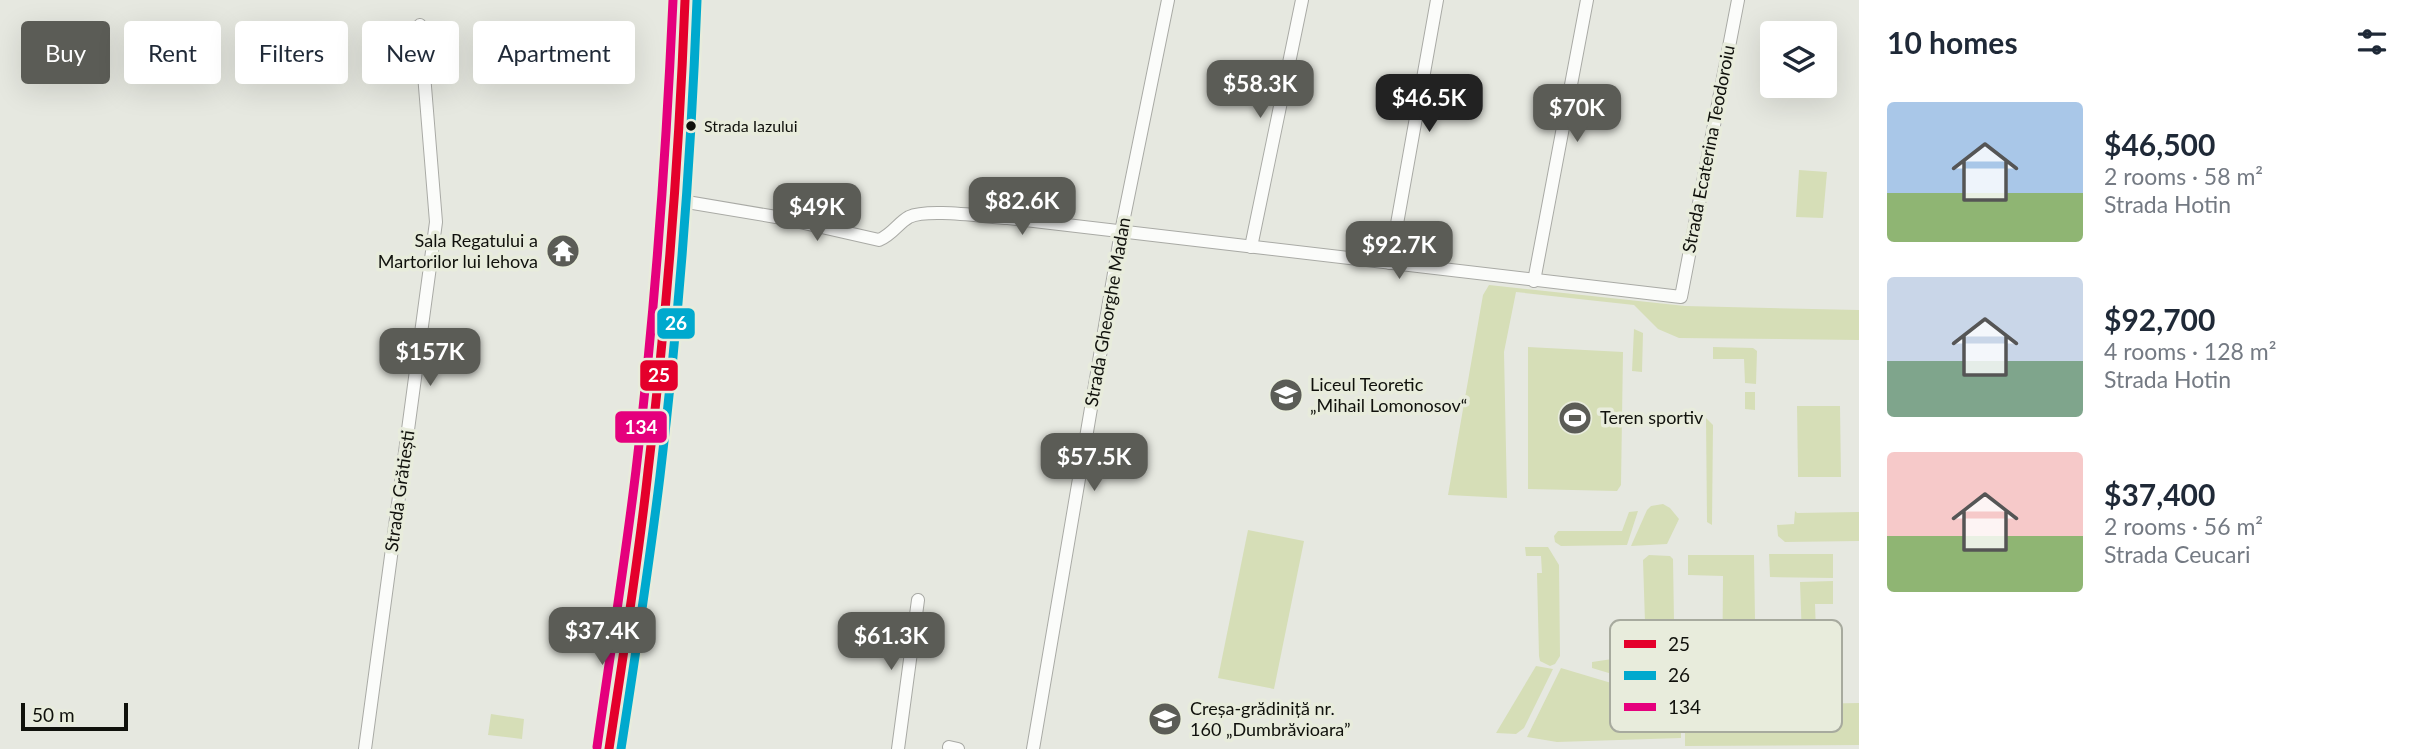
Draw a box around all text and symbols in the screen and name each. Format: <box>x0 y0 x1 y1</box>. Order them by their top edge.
chip: Buy <box>21 21 110 84</box>
chip: Rent <box>124 21 221 84</box>
chip: Filters <box>235 21 348 84</box>
chip: New <box>362 21 459 84</box>
chip: Apartment <box>473 21 635 84</box>
map controls <box>1760 21 1837 98</box>
button: layers <box>1760 21 1837 98</box>
icon: filters <box>2353 23 2391 61</box>
text: 10 homes <box>1887 24 2018 60</box>
street label: Strada Ecaterina Teodoroiu <box>1677 43 1739 255</box>
pin: $58.3K <box>1203 60 1317 120</box>
text: $58.3K <box>1223 69 1297 97</box>
pin: $46.5K <box>1372 74 1486 134</box>
text: $46.5K <box>1392 83 1466 111</box>
pin: $70K <box>1536 85 1618 144</box>
text: $70K <box>1549 93 1605 121</box>
place label: Strada Iazului <box>704 116 798 135</box>
marker: Strada Iazului <box>684 119 698 133</box>
text: $46,500 <box>2104 126 2215 162</box>
icon: home <box>1943 130 2027 214</box>
text: 2 rooms · 58 m² <box>2104 162 2263 190</box>
pin: $82.6K <box>965 177 1079 237</box>
pin: $49K <box>776 184 858 243</box>
text: $82.6K <box>985 186 1059 214</box>
text: Strada Hotin <box>2104 190 2231 218</box>
text: $49K <box>789 192 845 220</box>
street label: Strada Gheorghe Madan <box>1080 215 1135 408</box>
pin: $92.7K <box>1342 222 1456 281</box>
place label: Sala Regatului a Martorilor lui Iehova <box>378 229 538 272</box>
text: $92.7K <box>1362 230 1436 258</box>
temple icon: Sala Regatului a Martorilor lui Iehova <box>544 232 582 270</box>
text: $92,700 <box>2104 301 2215 337</box>
icon: home <box>1943 305 2027 389</box>
line badge: 26 <box>656 307 696 340</box>
text: 26 <box>665 311 687 334</box>
pin: $157K <box>381 328 479 388</box>
text: $157K <box>395 337 465 365</box>
text: 4 rooms · 128 m² <box>2104 337 2276 365</box>
line badge: 25 <box>639 359 679 392</box>
text: 25 <box>648 363 670 386</box>
text: Strada Hotin <box>2104 365 2231 393</box>
place label: Liceul Teoretic „Mihail Lomonosov“ <box>1310 373 1467 416</box>
school or university icon: Liceul Teoretic „Mihail Lomonosov“ <box>1267 376 1305 414</box>
sports icon: Teren sportiv <box>1556 399 1594 437</box>
place label: Teren sportiv <box>1600 406 1704 428</box>
line badge: 134 <box>614 410 668 444</box>
text: 134 <box>624 415 658 438</box>
street label: Strada Grătiești <box>380 429 418 553</box>
pin: $57.5K <box>1037 434 1151 493</box>
text: $57.5K <box>1057 442 1131 470</box>
text: $37,400 <box>2104 476 2215 512</box>
icon: home <box>1943 480 2027 564</box>
text: 2 rooms · 56 m² <box>2104 512 2263 540</box>
text: Strada Ceucari <box>2104 540 2250 568</box>
pin: $37.4K <box>545 608 659 667</box>
pin: $61.3K <box>834 612 948 672</box>
text: $37.4K <box>565 616 639 644</box>
legend <box>1610 620 1842 732</box>
text: $61.3K <box>854 621 928 649</box>
text: 25 <box>1668 632 1690 655</box>
text: 26 <box>1668 663 1690 686</box>
text: 134 <box>1668 695 1701 718</box>
place label: Creșa-grădiniță nr. 160 „Dumbrăvioara” <box>1190 697 1351 740</box>
scale bar <box>21 700 128 732</box>
school or university icon: Creșa-grădiniță nr. 160 „Dumbrăvioara” <box>1146 700 1184 738</box>
text: 50 m <box>32 703 75 726</box>

